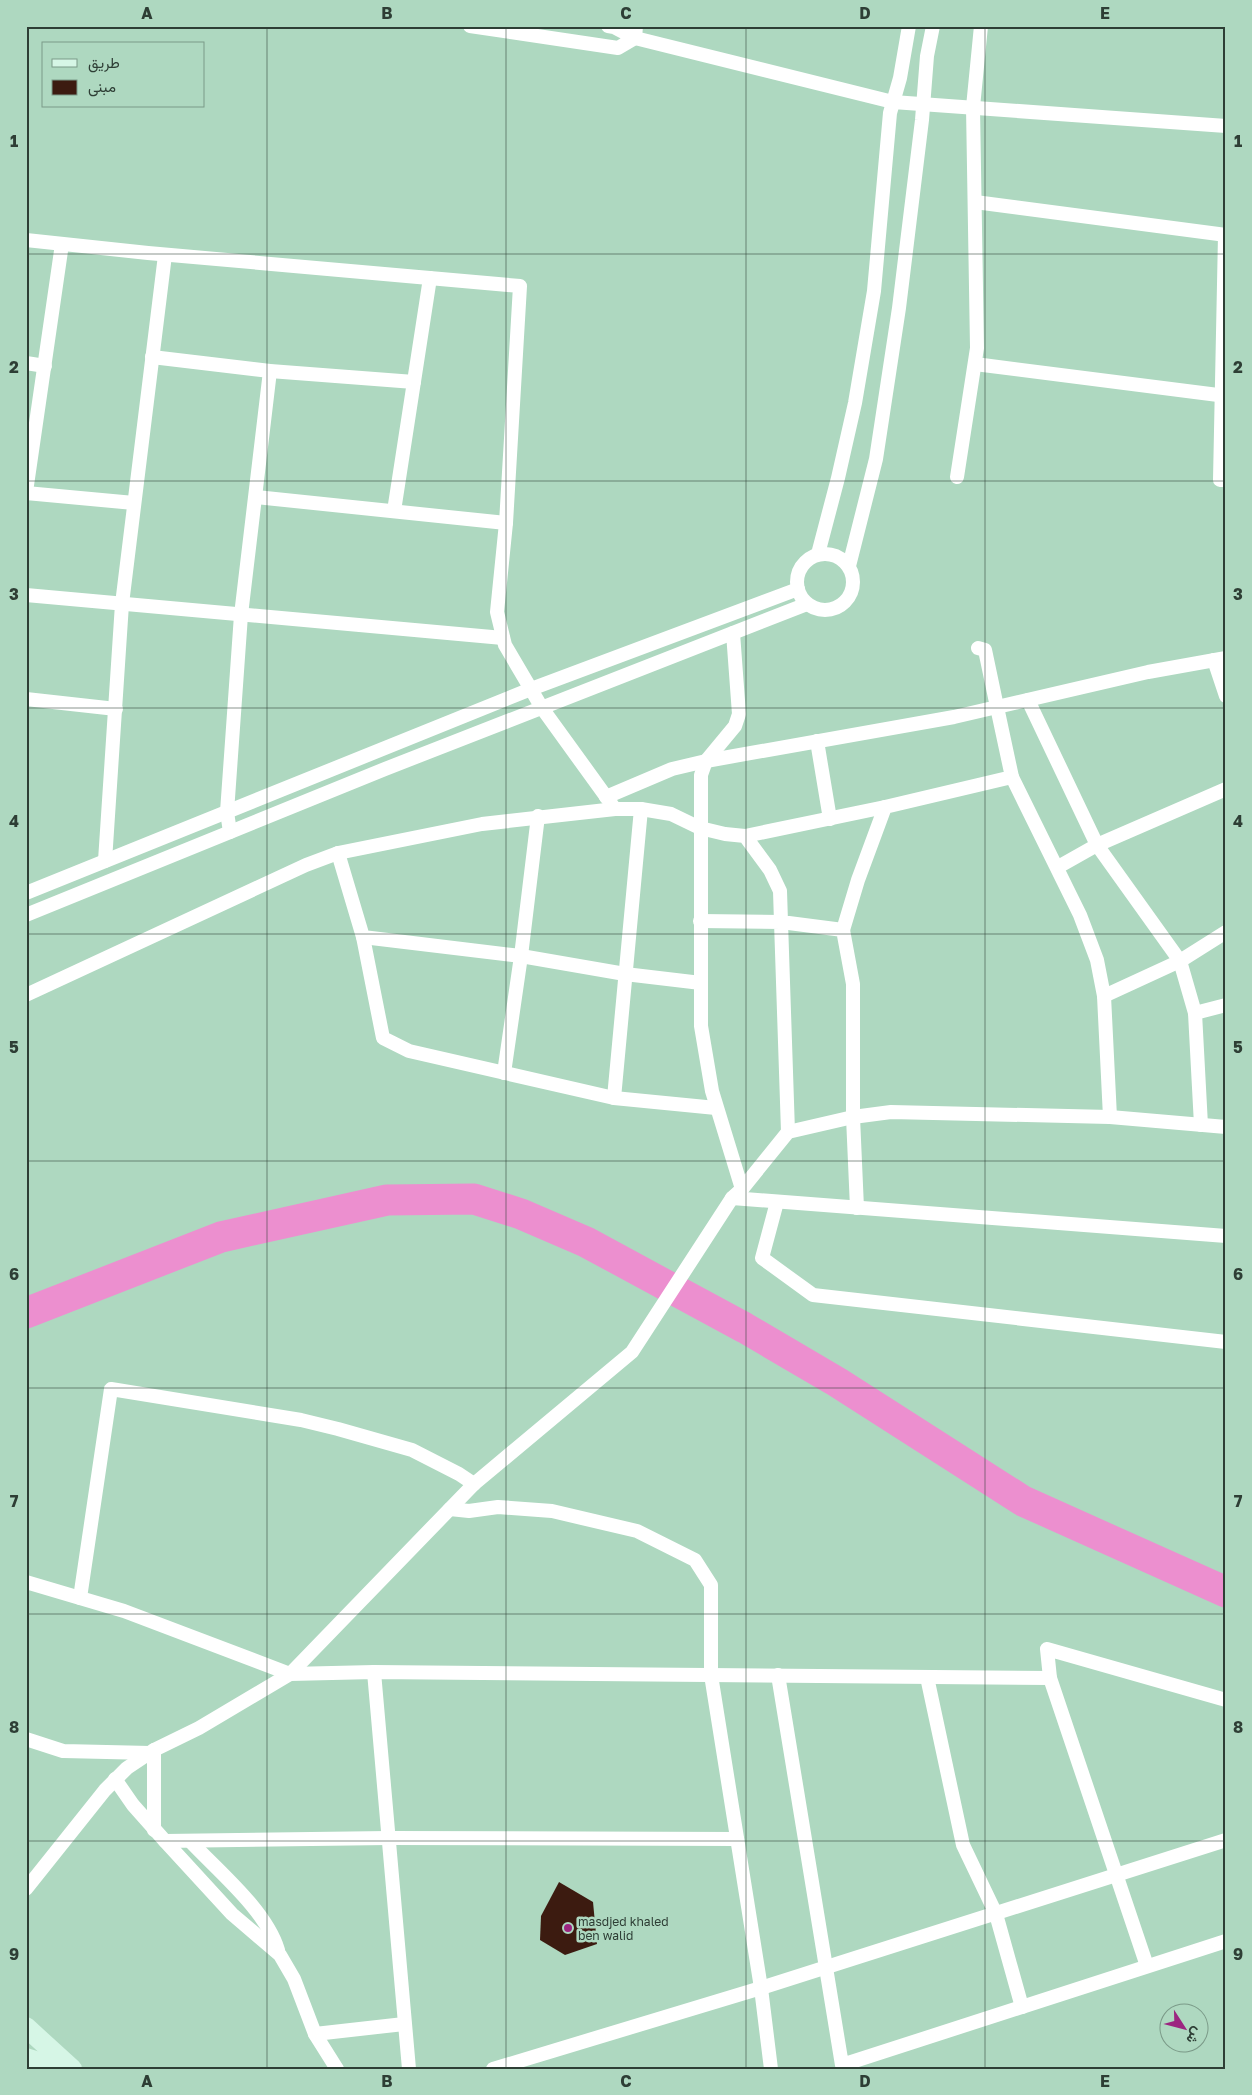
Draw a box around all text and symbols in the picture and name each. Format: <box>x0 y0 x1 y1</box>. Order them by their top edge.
text: A <box>141 3 153 23</box>
text: B <box>381 3 393 23</box>
text: C <box>620 3 632 23</box>
text: D <box>859 3 871 23</box>
text: E <box>1100 3 1110 23</box>
legend <box>42 42 205 108</box>
text: طريق <box>88 53 120 73</box>
text: مبنى <box>88 77 116 97</box>
text: 1 <box>10 131 18 151</box>
text: 1 <box>1234 131 1242 151</box>
text: 2 <box>9 357 19 377</box>
text: 2 <box>1233 357 1243 377</box>
text: 3 <box>9 584 19 604</box>
text: 3 <box>1233 584 1243 604</box>
text: 4 <box>9 811 19 831</box>
text: 4 <box>1233 811 1243 831</box>
text: 5 <box>9 1037 19 1057</box>
text: 5 <box>1233 1037 1243 1057</box>
text: 6 <box>9 1264 19 1284</box>
text: 6 <box>1233 1264 1243 1284</box>
text: 7 <box>10 1491 19 1511</box>
text: 7 <box>1234 1491 1243 1511</box>
text: 8 <box>9 1717 19 1737</box>
text: 8 <box>1233 1717 1243 1737</box>
place label: masdjed khaled ben walid <box>578 1914 669 1943</box>
marker: masdjed khaled ben walid <box>562 1922 574 1934</box>
text: 9 <box>9 1944 19 1964</box>
text: 9 <box>1233 1944 1243 1964</box>
north arrow <box>1160 2002 1210 2052</box>
text: ش <box>1182 2024 1207 2048</box>
text: A <box>141 2071 153 2091</box>
text: B <box>381 2071 393 2091</box>
text: C <box>620 2071 632 2091</box>
text: D <box>859 2071 871 2091</box>
text: E <box>1100 2071 1110 2091</box>

